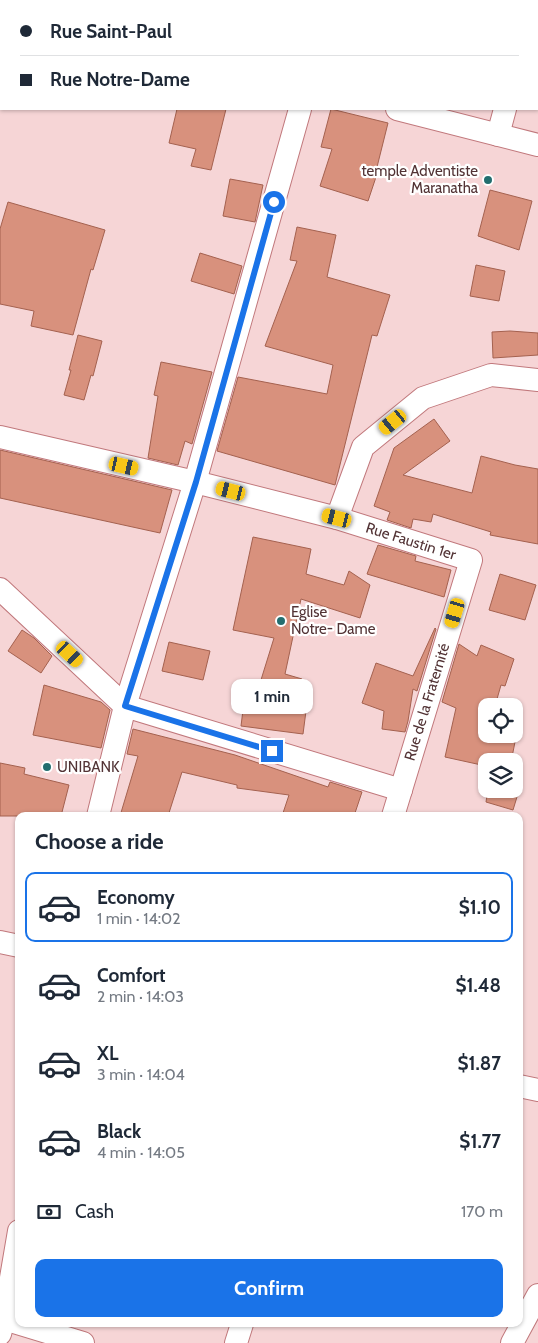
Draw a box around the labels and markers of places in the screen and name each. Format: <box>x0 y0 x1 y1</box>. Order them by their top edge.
place label: temple Adventiste Maranatha <box>362 162 479 197</box>
marker: temple Adventiste Maranatha <box>482 174 494 186</box>
place label: Eglise Notre- Dame <box>291 603 376 638</box>
marker: Eglise Notre- Dame <box>275 615 287 627</box>
place label: UNIBANK <box>57 758 120 776</box>
marker: UNIBANK <box>41 761 53 773</box>

